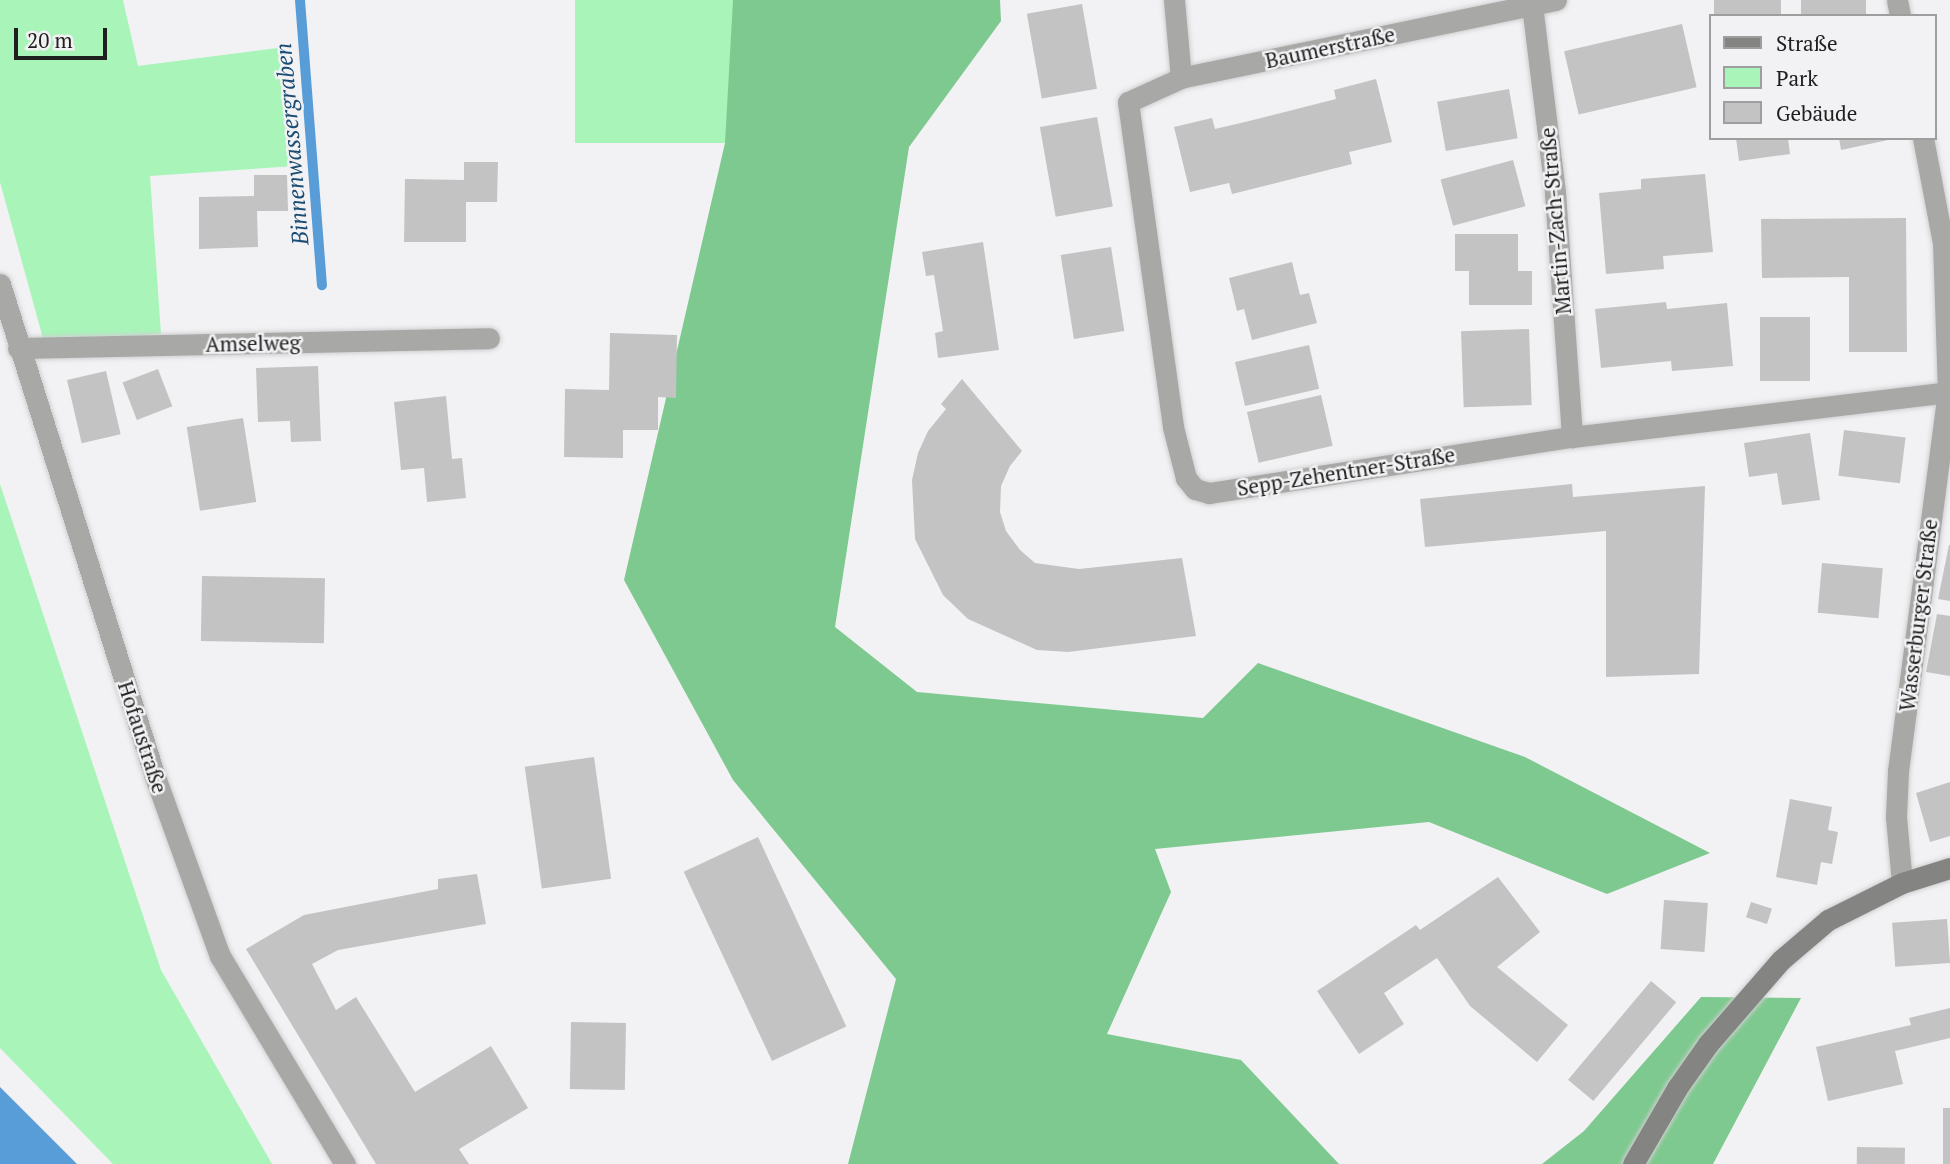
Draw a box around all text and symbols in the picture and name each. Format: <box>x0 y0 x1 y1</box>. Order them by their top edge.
scale bar <box>18 14 110 58</box>
legend <box>1708 14 1936 140</box>
street label: Baumerstraße <box>1263 21 1397 73</box>
text: 20 m <box>27 26 73 54</box>
text: Straße <box>1776 29 1838 57</box>
water label: Binnenwassergraben <box>269 42 315 246</box>
text: Park <box>1776 64 1818 92</box>
text: Gebäude <box>1776 99 1857 127</box>
street label: Martin-Zach-Straße <box>1534 126 1576 316</box>
street label: Amselweg <box>205 330 301 356</box>
street label: Sepp-Zehentner-Straße <box>1235 441 1457 501</box>
street label: Wasserburger Straße <box>1894 517 1942 713</box>
street label: Hofaustraße <box>113 678 173 796</box>

